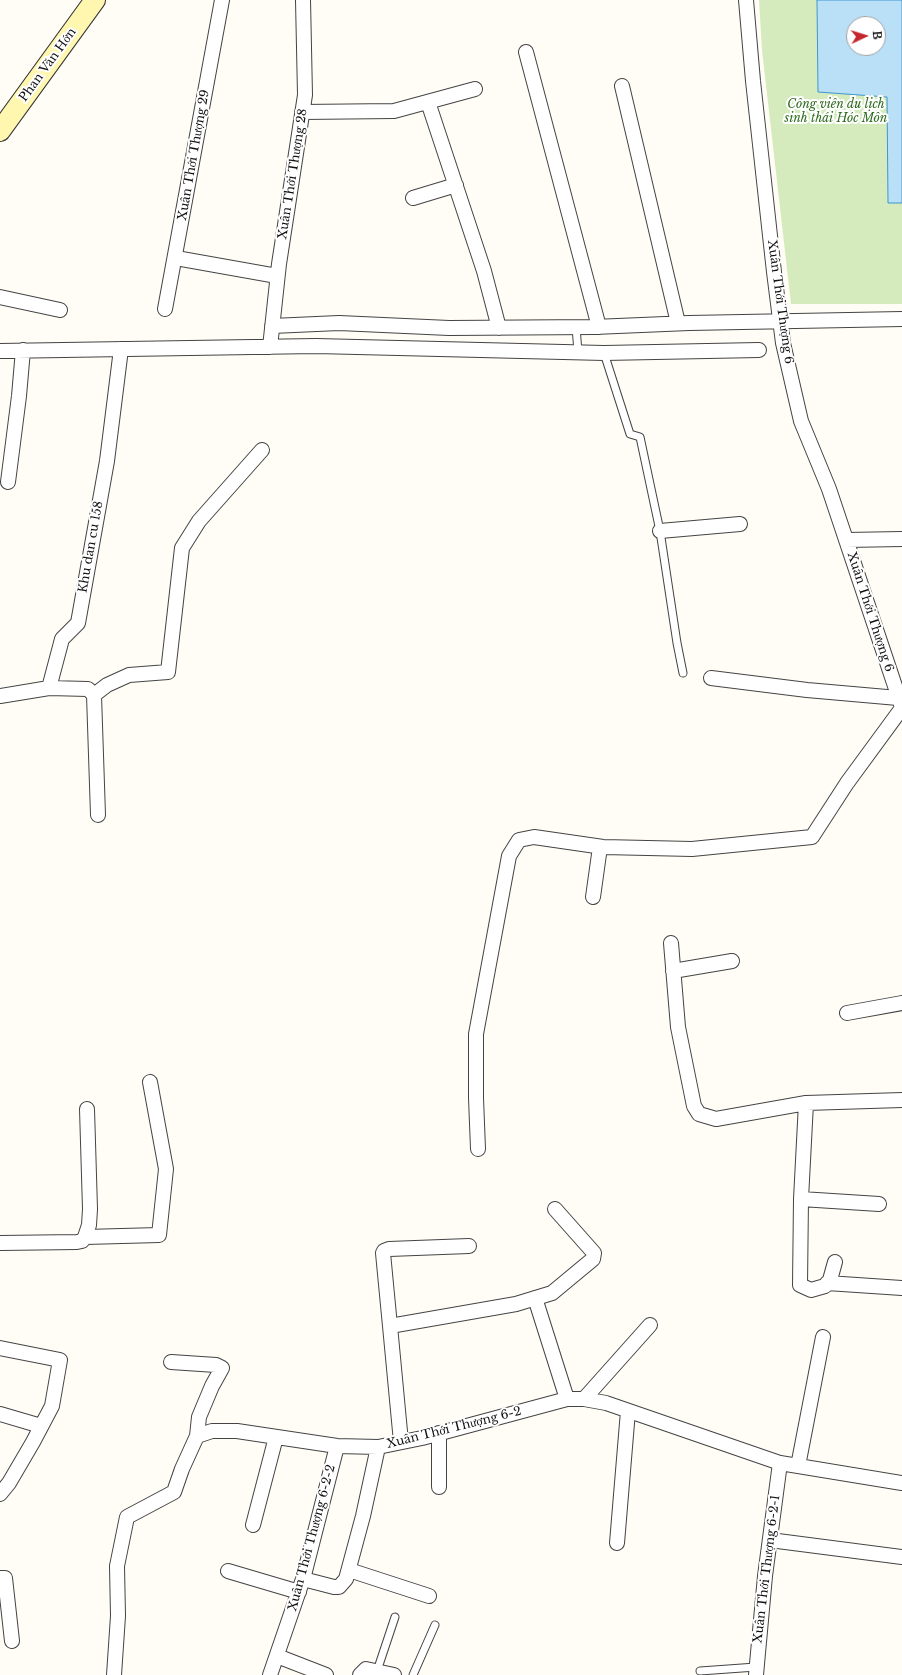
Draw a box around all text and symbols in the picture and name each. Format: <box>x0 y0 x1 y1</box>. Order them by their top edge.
north arrow <box>846 16 886 56</box>
street label: Phan Văn Hớn <box>17 25 79 105</box>
text: B <box>870 30 884 40</box>
street label: Xuân Thới Thượng 29 <box>175 88 213 222</box>
park label: Công viên du lịch sinh thái Hóc Môn <box>785 98 887 126</box>
street label: Xuân Thới Thượng 28 <box>276 108 310 240</box>
street label: Xuân Thới Thượng 6 <box>764 239 796 365</box>
street label: Khu dan cu 158 <box>76 500 106 594</box>
street label: Xuân Thới Thượng 6 <box>844 550 896 674</box>
street label: Xuân Thới Thượng 6-2 <box>385 1404 523 1452</box>
street label: Xuân Thới Thượng 6-2-2 <box>285 1463 339 1613</box>
street label: Xuân Thới Thượng 6-2-1 <box>751 1494 783 1644</box>

